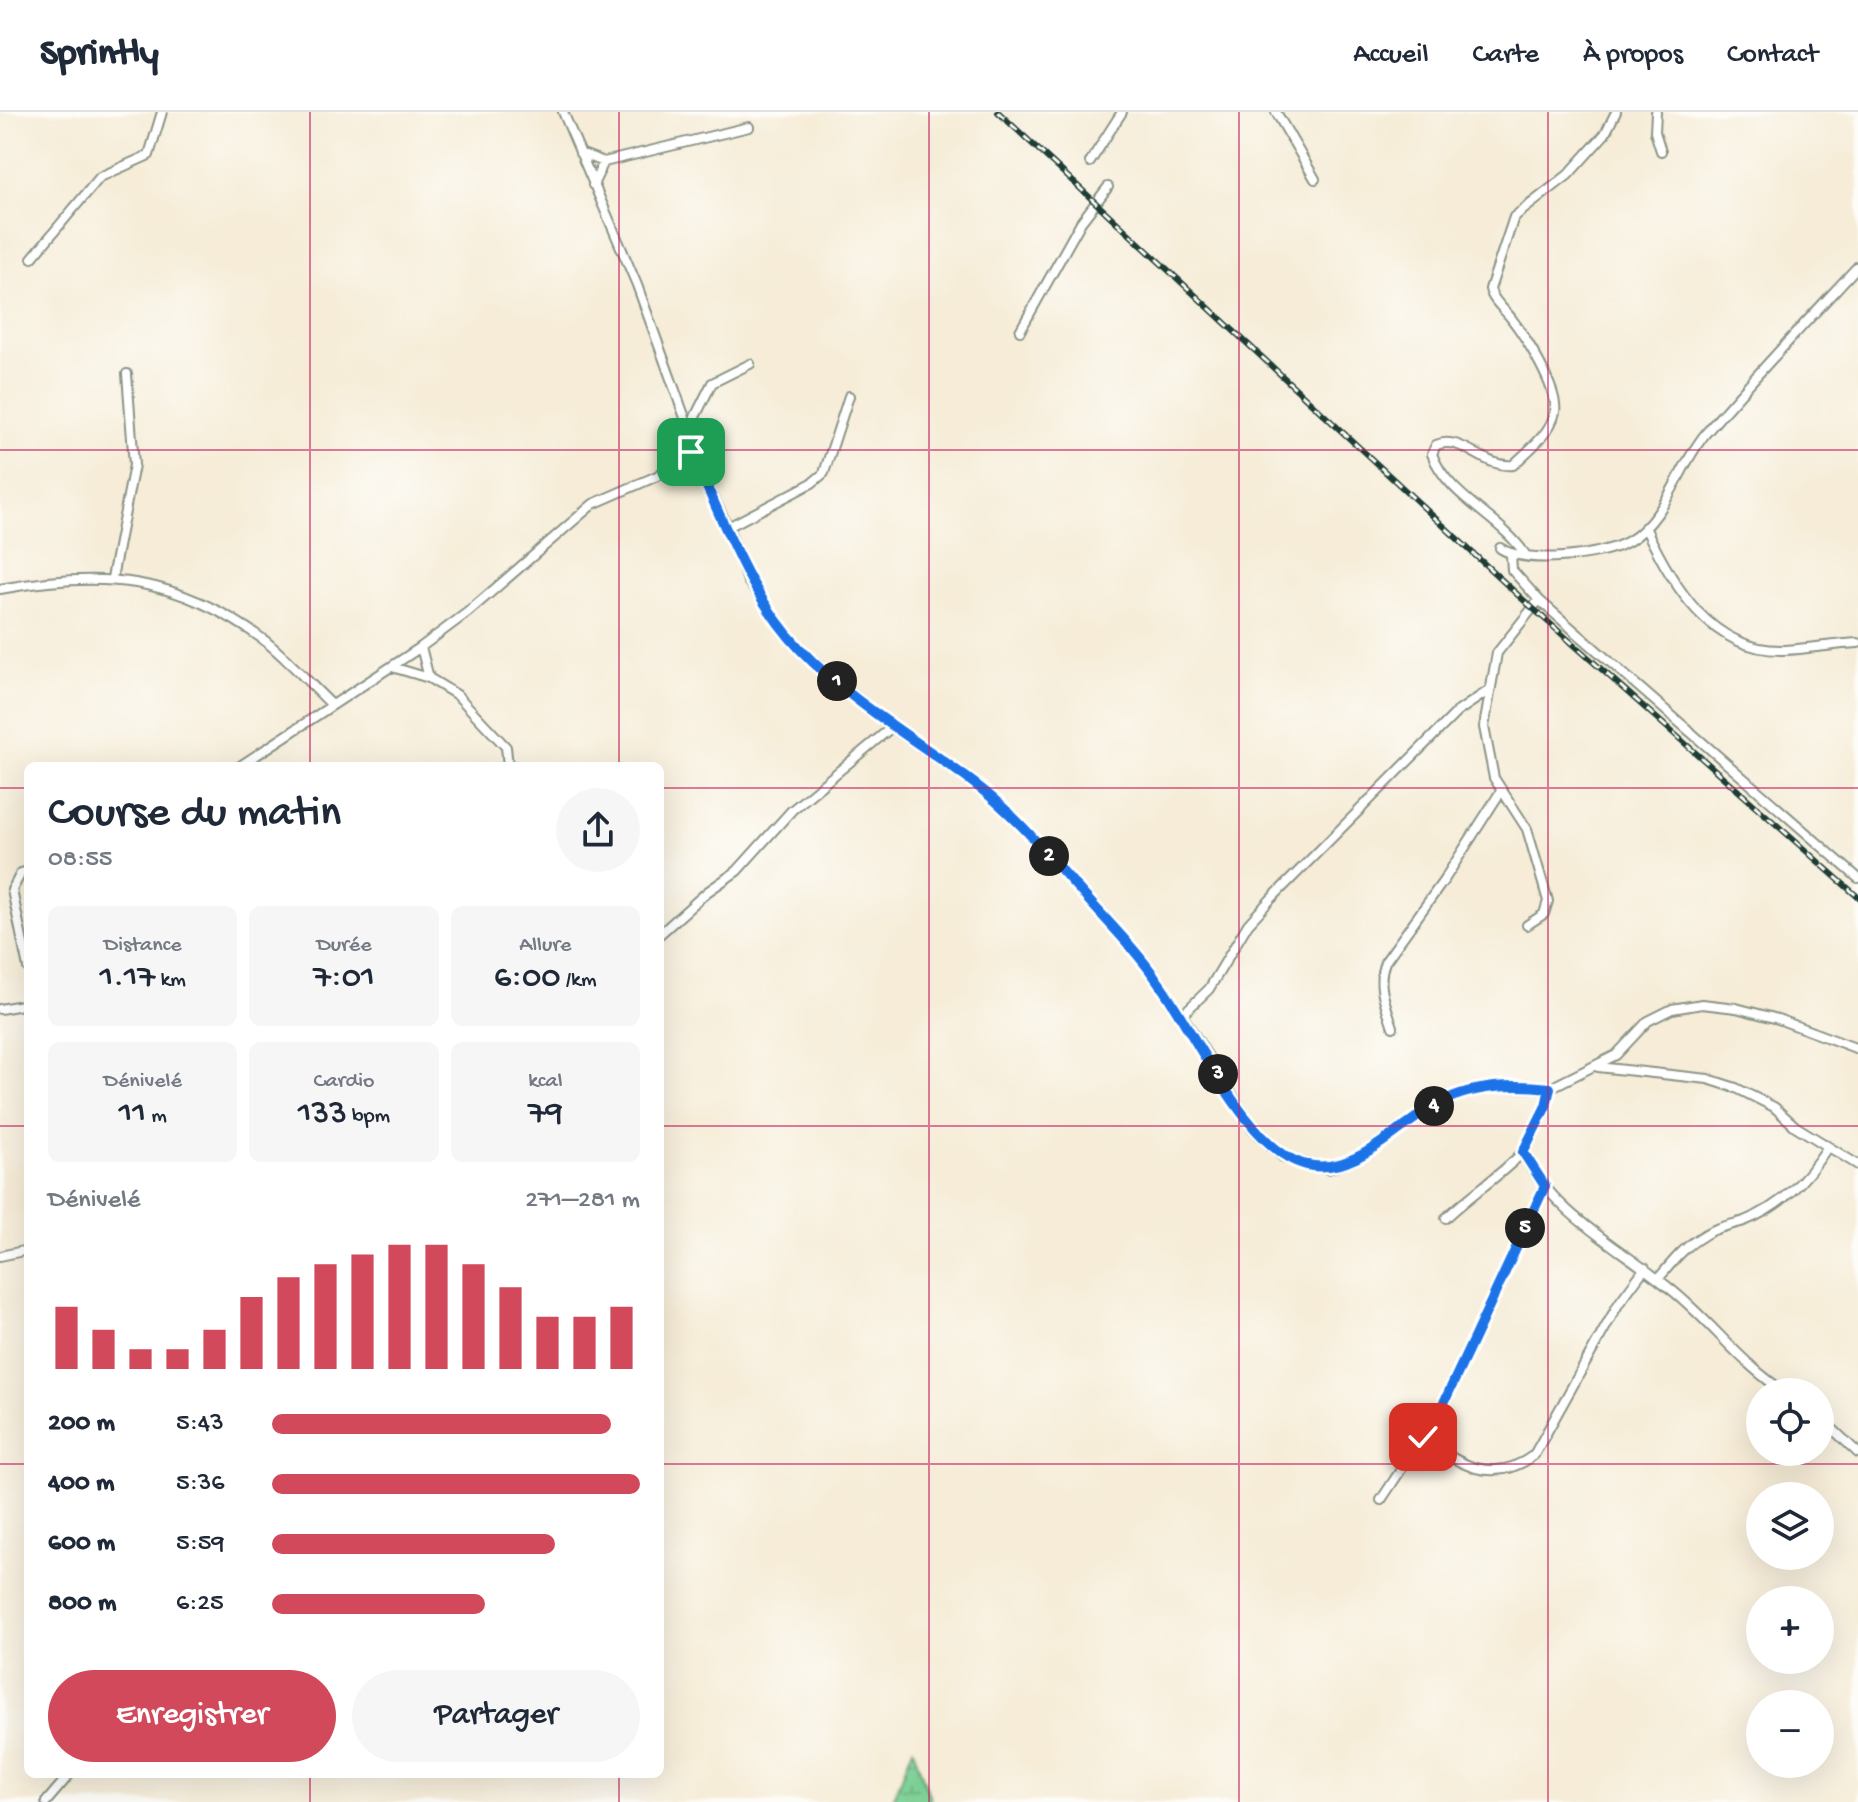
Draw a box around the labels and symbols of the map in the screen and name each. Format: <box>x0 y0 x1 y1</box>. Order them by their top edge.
pin <box>657 418 725 486</box>
pin: 1 <box>817 661 857 701</box>
pin: 2 <box>1029 836 1069 876</box>
pin: 3 <box>1198 1054 1238 1094</box>
pin: 4 <box>1414 1086 1454 1126</box>
pin: 5 <box>1505 1208 1545 1248</box>
pin <box>1389 1403 1457 1471</box>

